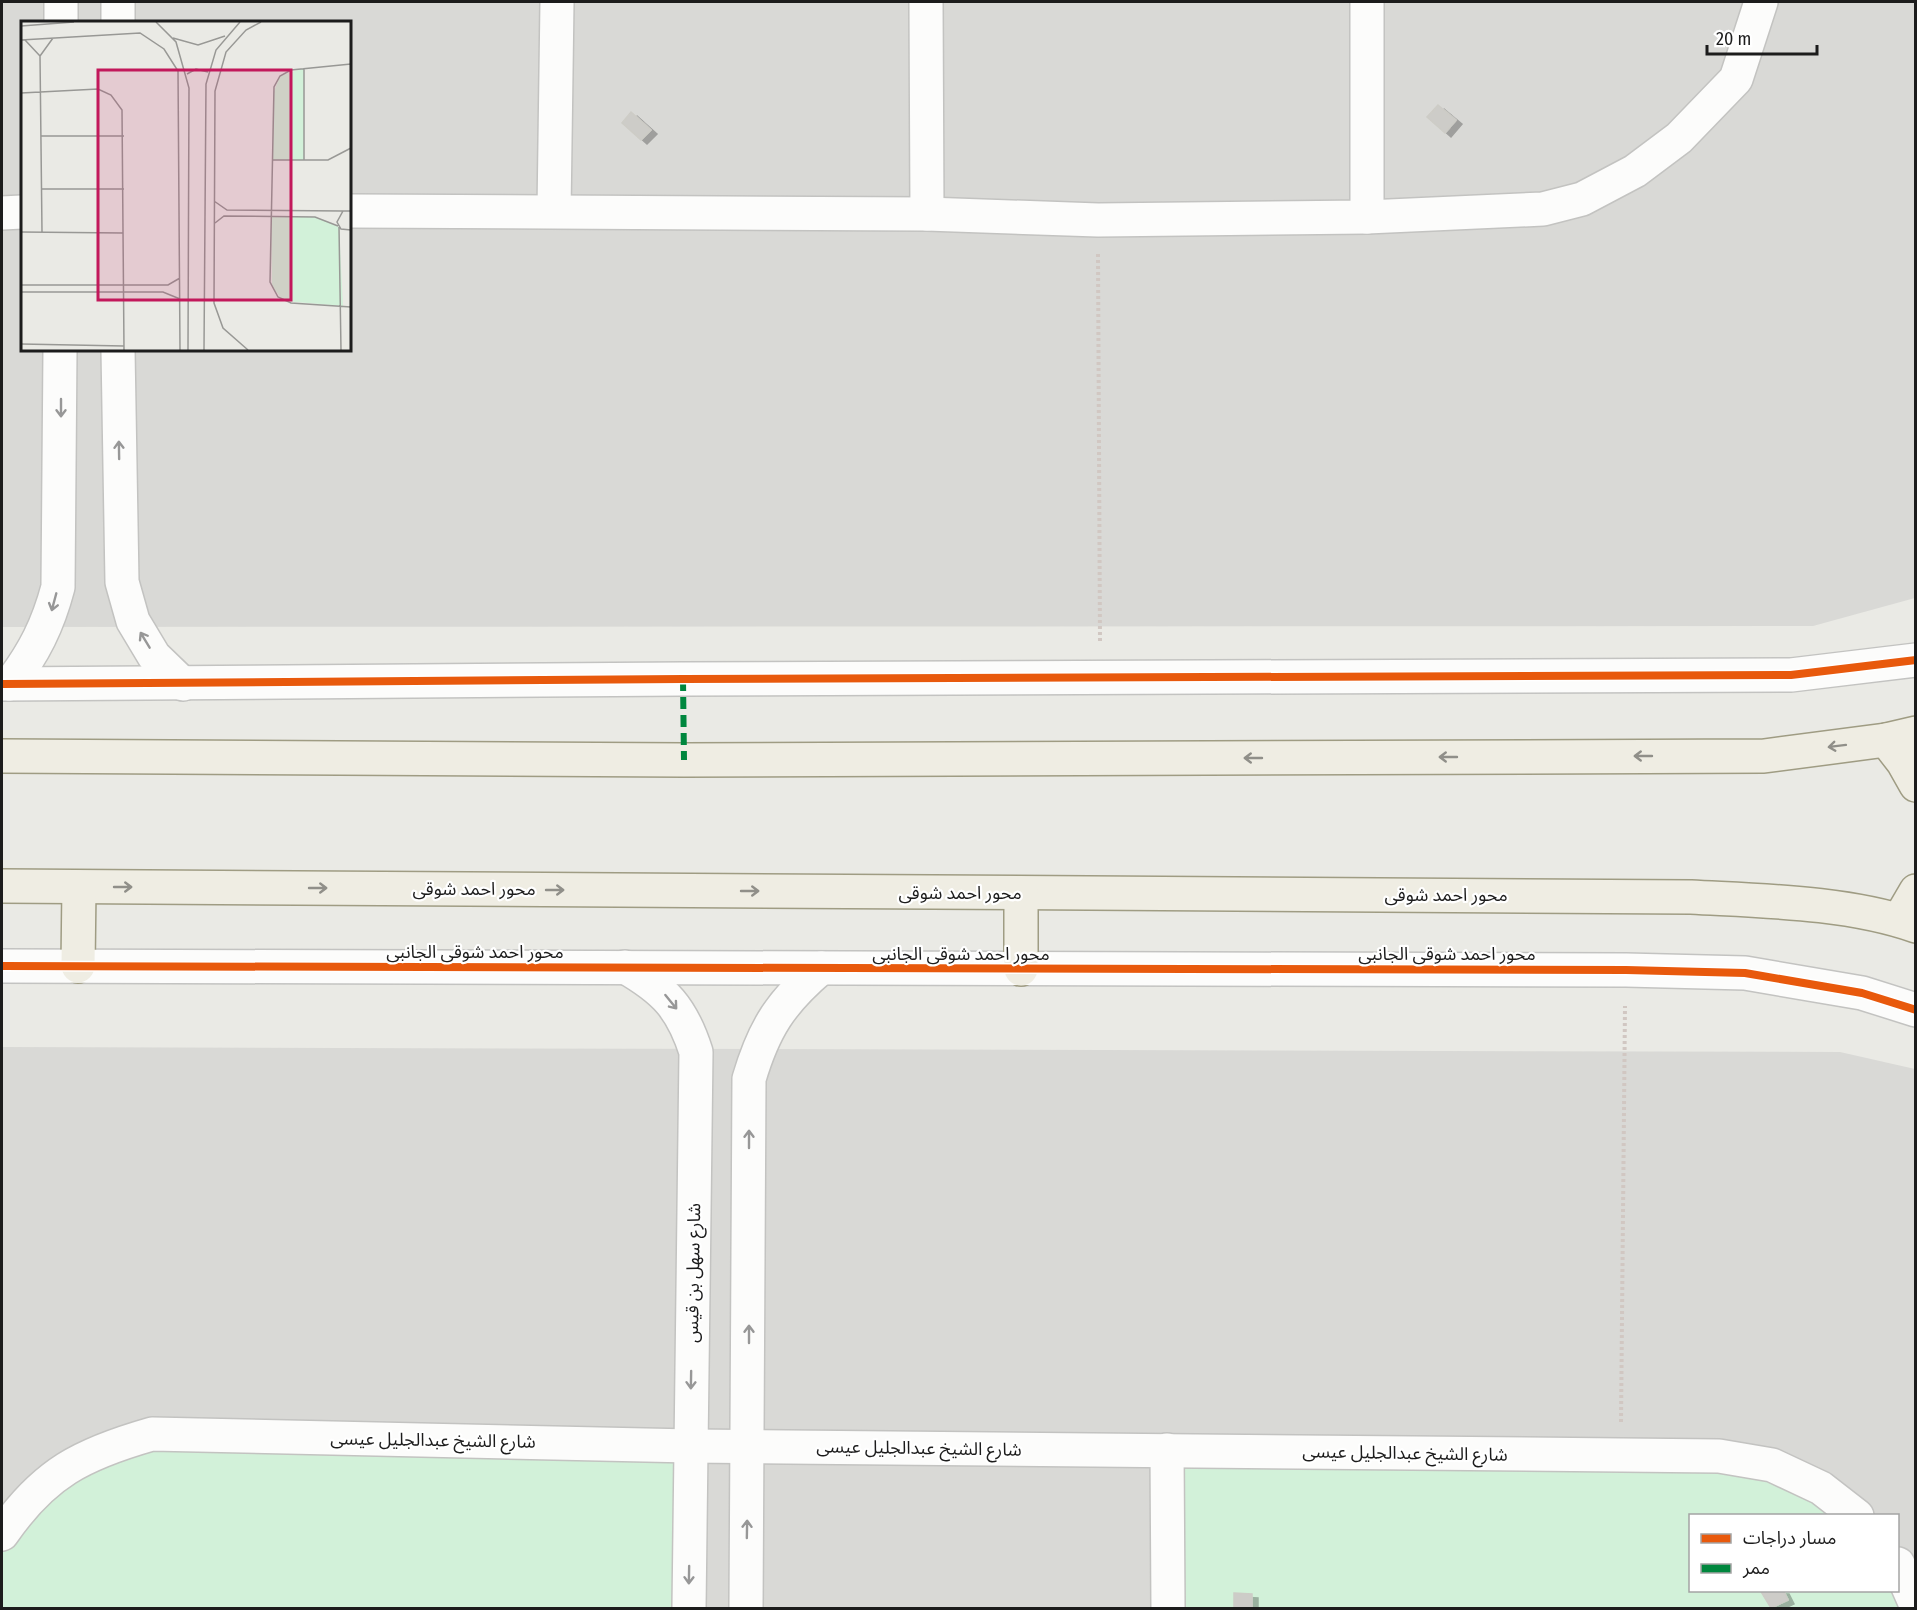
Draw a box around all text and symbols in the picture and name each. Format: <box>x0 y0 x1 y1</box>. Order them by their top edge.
scale bar <box>1707 18 1816 56</box>
inset map <box>21 21 351 351</box>
text: 20 m <box>1716 28 1751 50</box>
one-way arrow <box>55 397 67 417</box>
one-way arrow <box>114 441 125 461</box>
one-way arrow <box>48 592 59 611</box>
one-way arrow <box>139 632 151 649</box>
one-way arrow <box>1828 741 1848 752</box>
one-way arrow <box>1438 751 1458 763</box>
one-way arrow <box>1633 751 1653 762</box>
one-way arrow <box>1243 752 1263 764</box>
street label: محور احمد شوقى <box>412 878 536 900</box>
one-way arrow <box>112 881 132 893</box>
one-way arrow <box>307 882 327 894</box>
street label: محور احمد شوقى <box>898 882 1022 904</box>
one-way arrow <box>544 884 564 896</box>
street label: محور احمد شوقى <box>1384 884 1508 906</box>
one-way arrow <box>739 885 759 897</box>
street label: محور احمد شوقى الجانبى <box>386 941 564 963</box>
street label: محور احمد شوقى الجانبى <box>872 943 1050 965</box>
street label: محور احمد شوقى الجانبى <box>1358 943 1536 965</box>
one-way arrow <box>665 994 678 1010</box>
one-way arrow <box>743 1130 755 1150</box>
street label: شارع سهل بن قيس <box>681 1203 708 1343</box>
one-way arrow <box>743 1325 755 1345</box>
one-way arrow <box>686 1369 697 1389</box>
street label: شارع الشيخ عبدالجليل عيسى <box>330 1427 536 1456</box>
street label: شارع الشيخ عبدالجليل عيسى <box>816 1435 1022 1464</box>
street label: شارع الشيخ عبدالجليل عيسى <box>1302 1440 1508 1469</box>
legend <box>1689 1514 1899 1592</box>
one-way arrow <box>742 1520 753 1540</box>
text: مسار دراجات <box>1743 1527 1837 1549</box>
text: ممر <box>1742 1557 1770 1579</box>
one-way arrow <box>683 1564 695 1584</box>

